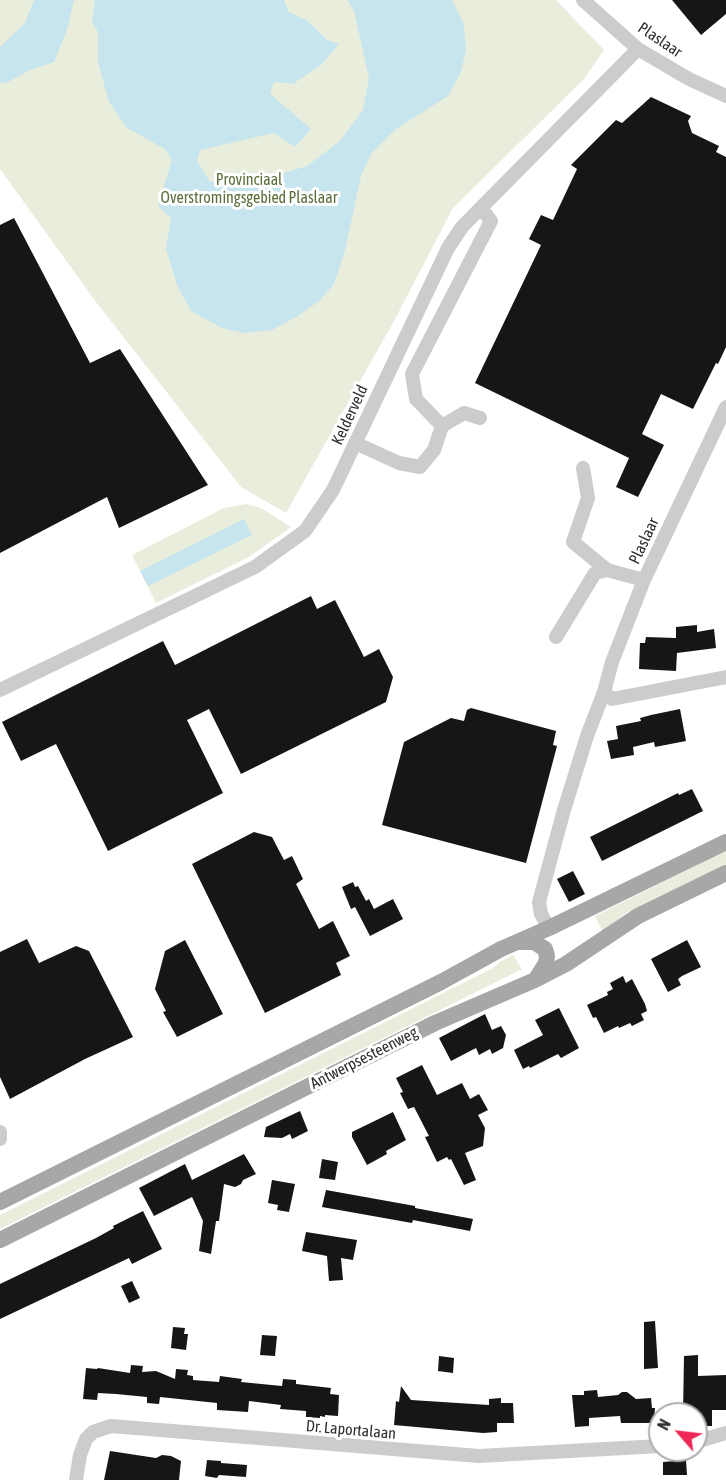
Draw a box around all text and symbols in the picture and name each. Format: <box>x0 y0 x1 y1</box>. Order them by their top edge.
street label: Plaslaar <box>634 18 686 62</box>
park label: Provinciaal Overstromingsgebied Plaslaar <box>161 170 337 208</box>
street label: Kelderveld <box>328 382 372 448</box>
street label: Plaslaar <box>625 515 663 567</box>
street label: Antwerpsesteenweg <box>307 1023 421 1093</box>
north arrow <box>648 1402 708 1462</box>
text: N <box>654 1416 674 1433</box>
street label: Dr. Laportalaan <box>305 1417 397 1443</box>

